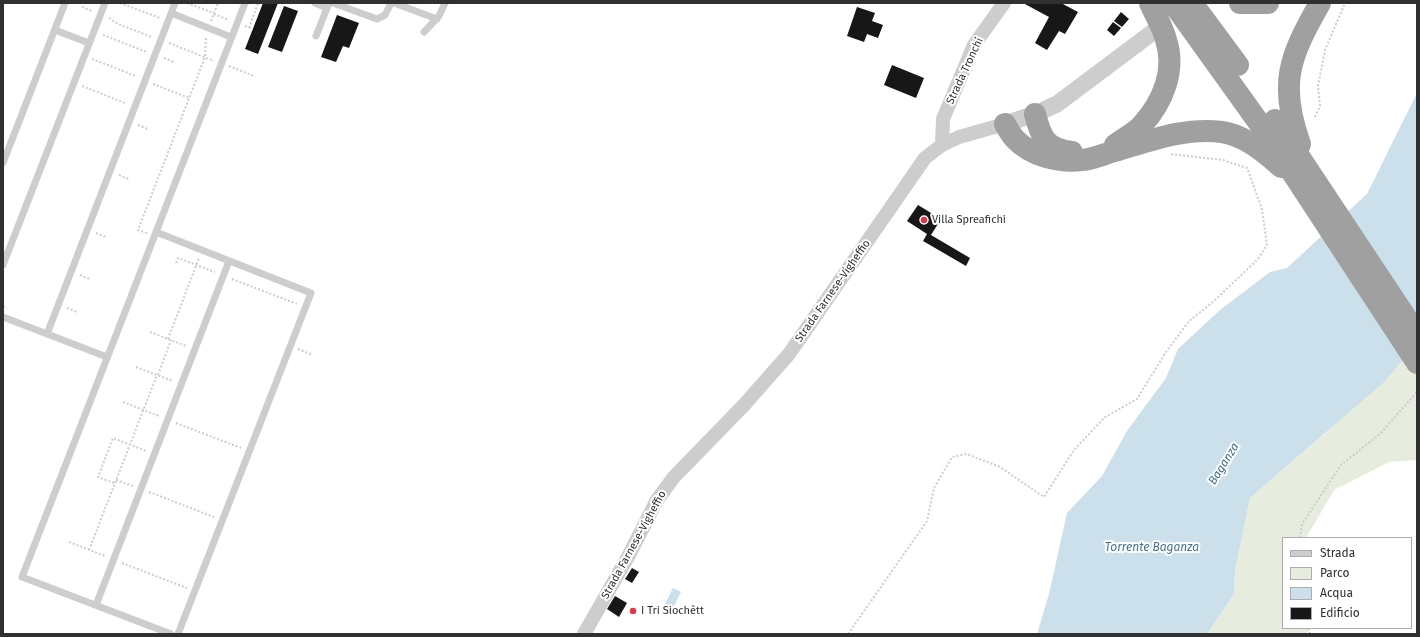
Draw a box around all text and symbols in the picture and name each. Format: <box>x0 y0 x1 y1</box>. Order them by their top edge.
street label: Strada Tronchi <box>944 35 986 107</box>
place label: Villa Spreafichi <box>932 213 1006 227</box>
marker: Villa Spreafichi <box>919 215 929 225</box>
street label: Strada Farnese-Vigheffio <box>793 237 873 345</box>
water label: Baganza <box>1206 440 1242 488</box>
street label: Strada Farnese-Vigheffio <box>599 489 669 601</box>
legend <box>1282 537 1412 629</box>
water label: Torrente Baganza <box>1105 541 1199 555</box>
text: Strada <box>1320 546 1355 560</box>
text: Parco <box>1320 566 1350 580</box>
text: Acqua <box>1320 586 1353 600</box>
place label: I Tri Siochètt <box>641 604 704 618</box>
marker: I Tri Siochètt <box>628 606 638 616</box>
text: Edificio <box>1320 606 1360 620</box>

